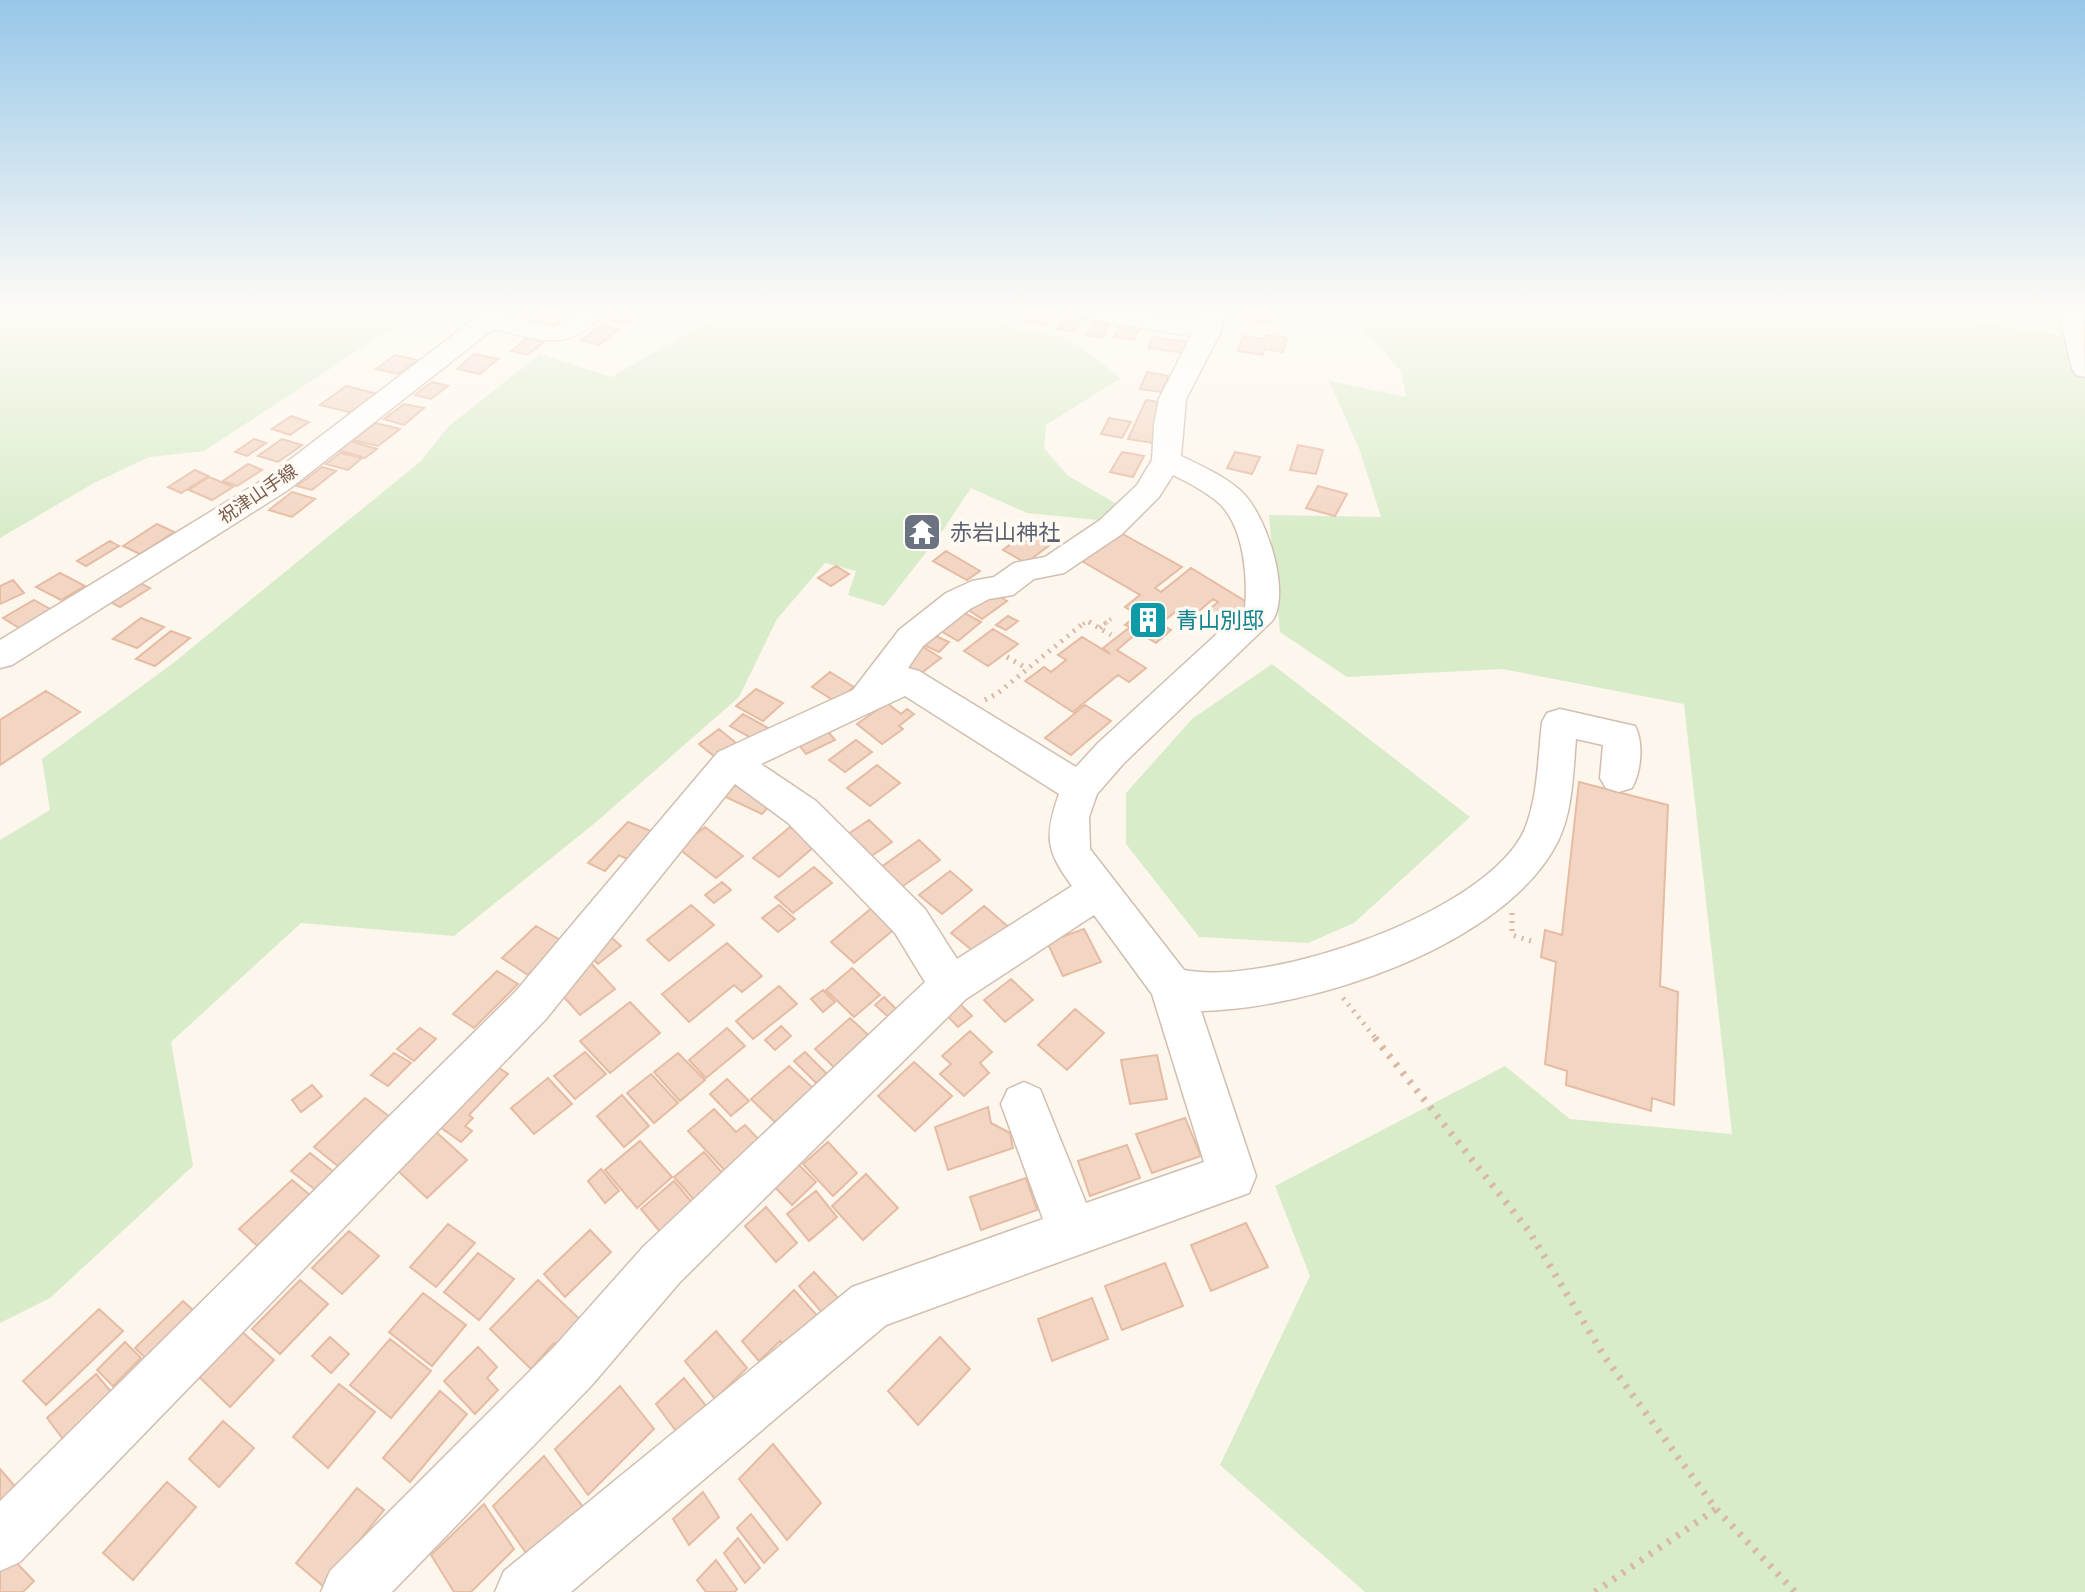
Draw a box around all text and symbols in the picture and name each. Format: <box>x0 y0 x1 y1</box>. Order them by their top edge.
street label: 祝津山手線 <box>215 460 301 528</box>
temple icon: 赤岩山神社 <box>901 511 943 553</box>
place label: 赤岩山神社 <box>950 519 1060 546</box>
building icon: 青山別邸 <box>1127 599 1169 641</box>
place label: 青山別邸 <box>1176 607 1264 634</box>

